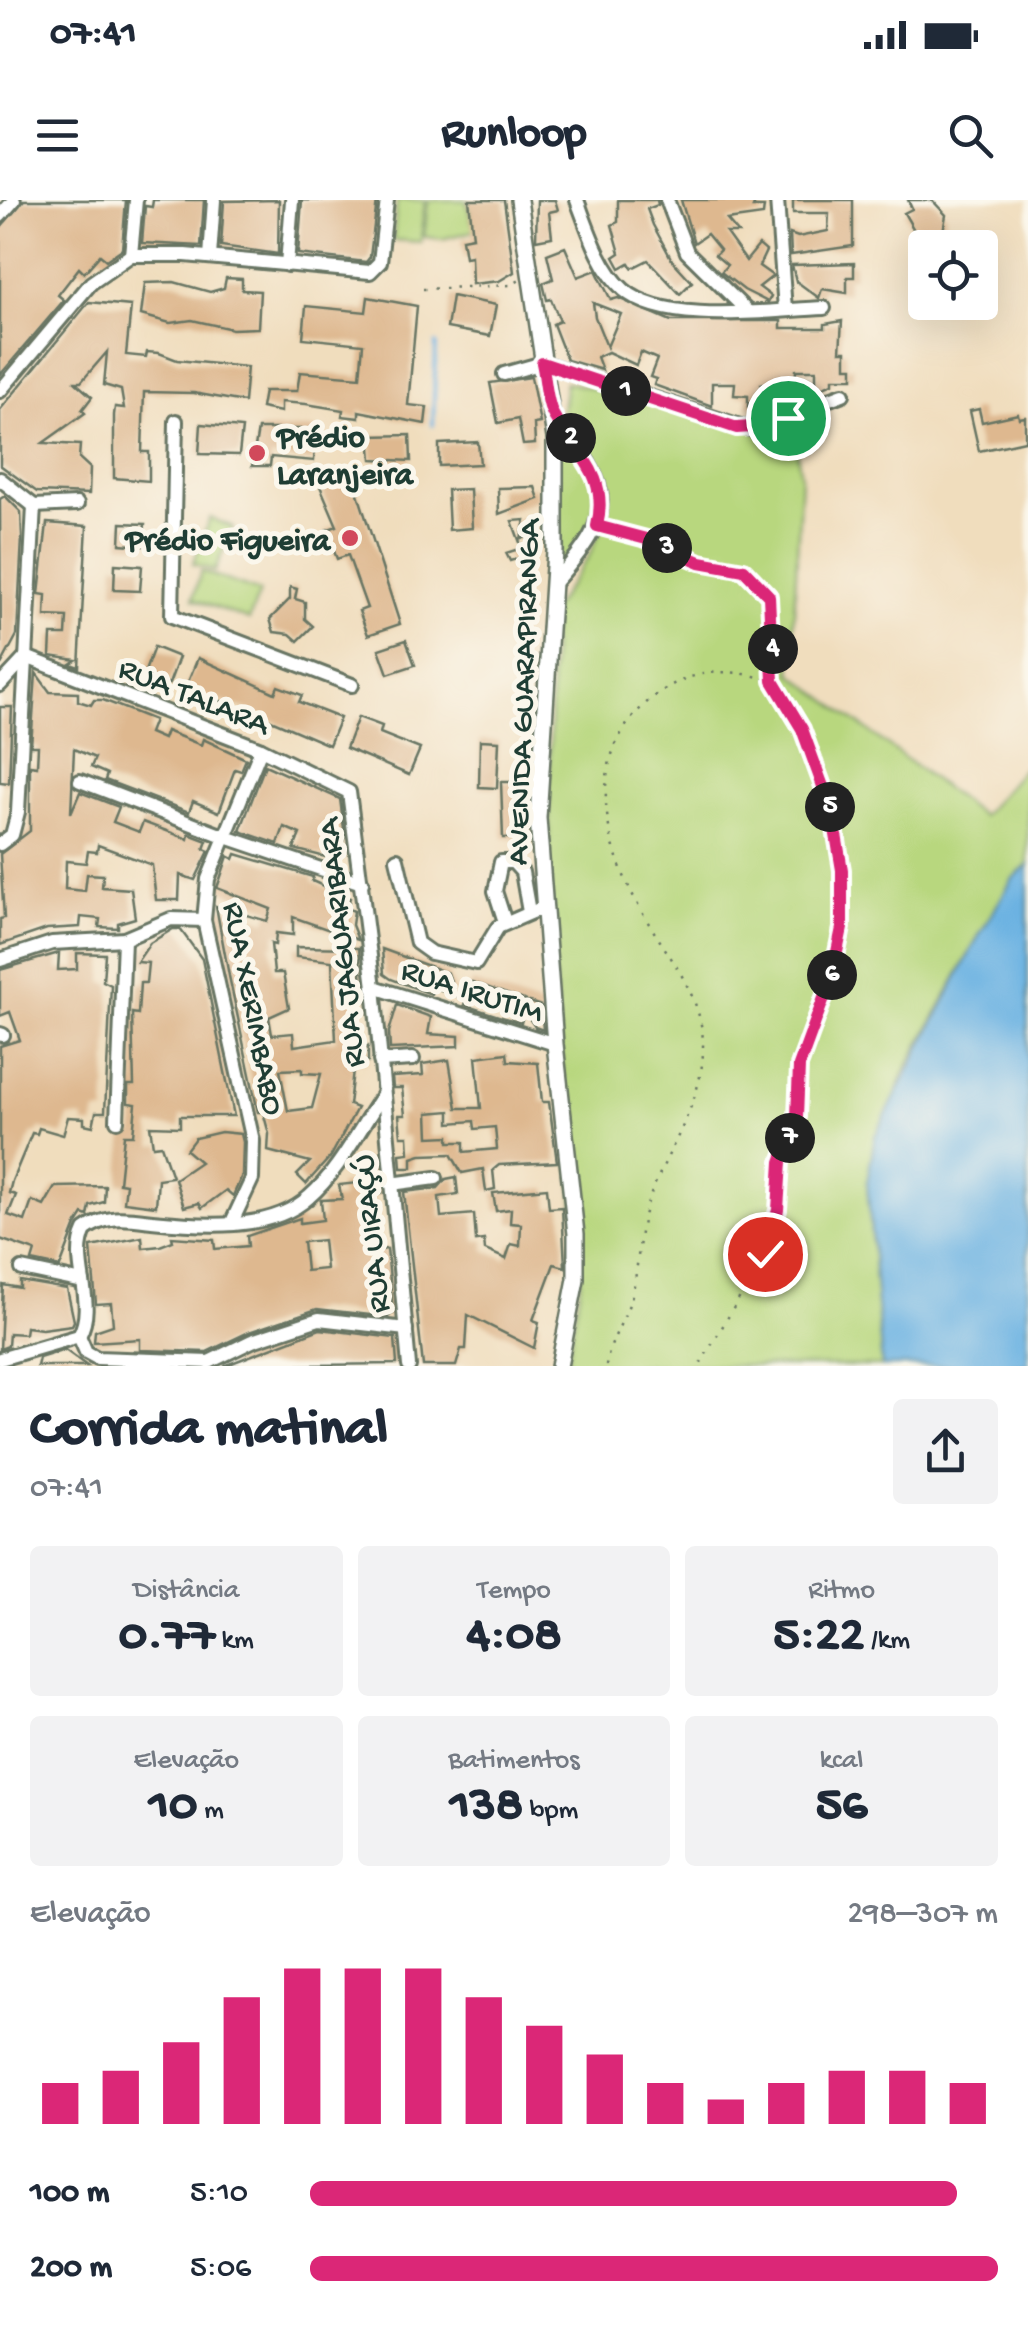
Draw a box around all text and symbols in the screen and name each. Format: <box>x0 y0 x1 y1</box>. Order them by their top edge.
text: 07:41 <box>50 13 137 57</box>
icon: menu <box>30 108 85 163</box>
icon: search <box>943 108 998 163</box>
text: Runloop <box>442 109 586 162</box>
map controls <box>908 230 998 320</box>
button: locate <box>908 230 998 320</box>
pin: 1 <box>601 366 651 416</box>
text: 1 <box>620 374 632 407</box>
pin <box>746 376 831 461</box>
icon: arrive <box>761 391 816 446</box>
pin: 2 <box>546 413 596 463</box>
place label: Prédio Laranjeira <box>275 421 415 496</box>
text: 2 <box>564 421 578 454</box>
marker: Prédio Laranjeira <box>246 442 268 464</box>
street label: AVENIDA GUARAPIRANGA <box>501 516 551 866</box>
pin: 3 <box>642 523 692 573</box>
place label: Prédio Figueira <box>124 524 332 562</box>
marker: Prédio Figueira <box>339 527 361 549</box>
text: 3 <box>660 531 674 564</box>
pin: 4 <box>748 624 798 674</box>
text: 4 <box>766 632 780 665</box>
street label: RUA TALARA <box>112 651 276 747</box>
pin: 5 <box>805 782 855 832</box>
text: 5 <box>823 790 837 823</box>
street label: RUA JAGUARIBARA <box>312 814 376 1069</box>
street label: RUA XERIMBABO <box>212 899 290 1119</box>
pin: 6 <box>807 950 857 1000</box>
street label: RUA IRUTIM <box>396 953 548 1035</box>
text: 6 <box>825 958 839 991</box>
pin: 7 <box>765 1113 815 1163</box>
text: 7 <box>783 1121 797 1154</box>
street label: RUA UIRAÇÚ <box>347 1152 401 1315</box>
pin <box>723 1212 808 1297</box>
icon: check <box>738 1227 793 1282</box>
button: share <box>893 1399 998 1504</box>
text: Corrida matinal <box>30 1400 388 1464</box>
text: 07:41 <box>30 1470 103 1508</box>
text: Distância <box>133 1575 239 1608</box>
text: Tempo <box>477 1575 551 1608</box>
text: Ritmo <box>808 1575 875 1608</box>
text: 0.77 <box>119 1608 215 1667</box>
text: 4:08 <box>466 1608 562 1667</box>
text: 5:22 <box>773 1608 864 1667</box>
text: km <box>215 1625 254 1658</box>
text: /km <box>864 1625 910 1658</box>
text: Elevação <box>134 1745 239 1778</box>
text: Batimentos <box>448 1745 580 1778</box>
text: kcal <box>820 1745 864 1778</box>
text: 10 <box>149 1778 197 1837</box>
text: 138 <box>450 1778 523 1837</box>
text: 56 <box>816 1778 867 1837</box>
text: m <box>197 1795 224 1828</box>
text: bpm <box>523 1795 578 1828</box>
text: Elevação <box>30 1896 151 1934</box>
text: 298–307 m <box>847 1896 998 1934</box>
text: 100 m <box>30 2175 110 2213</box>
text: 5:10 <box>190 2175 248 2213</box>
text: 200 m <box>30 2250 112 2288</box>
text: 5:06 <box>190 2250 251 2288</box>

